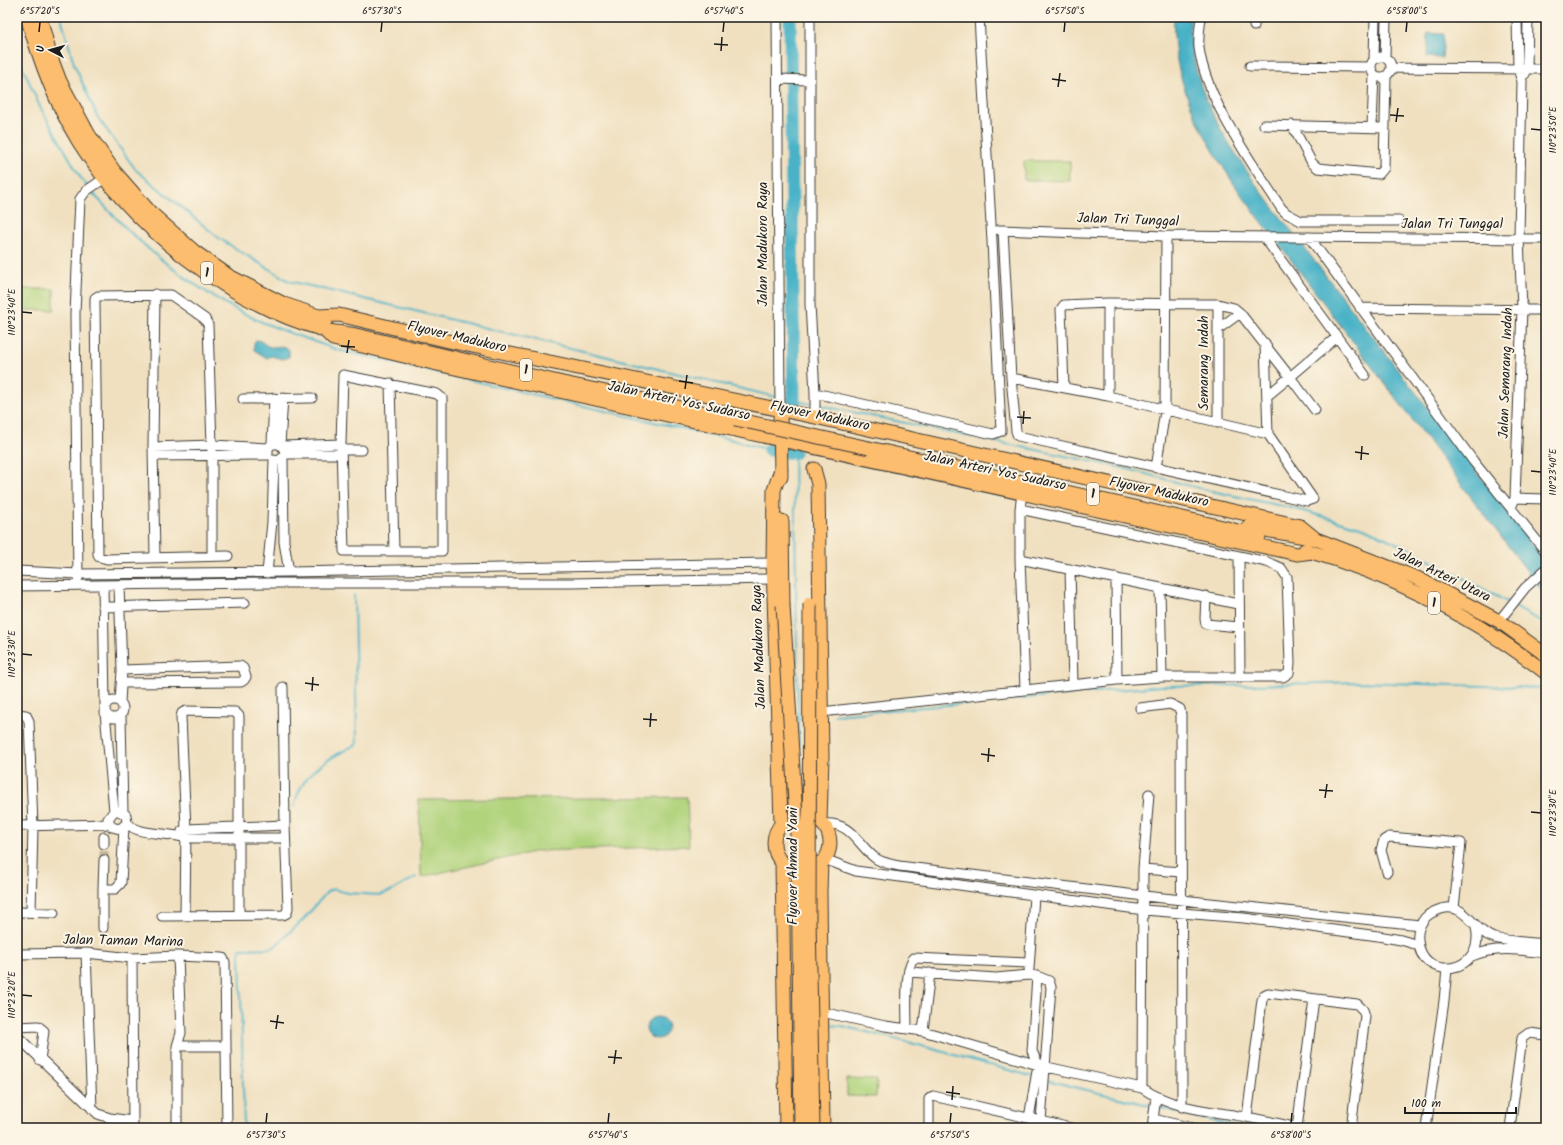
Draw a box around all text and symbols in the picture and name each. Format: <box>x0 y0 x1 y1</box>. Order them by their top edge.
text: 6°57'20"S <box>20 3 61 19</box>
text: 6°57'30"S <box>362 3 403 19</box>
text: 6°57'40"S <box>704 3 744 19</box>
text: 6°57'50"S <box>1045 3 1085 19</box>
text: 6°58'00"S <box>1387 3 1428 19</box>
north arrow <box>30 30 70 70</box>
text: U <box>32 44 50 53</box>
text: 110°23'50"E <box>1545 105 1561 154</box>
street label: Jalan Madukoro Raya <box>752 182 774 306</box>
street label: Jalan Tri Tunggal <box>1077 207 1180 233</box>
street label: Jalan Tri Tunggal <box>1401 213 1504 235</box>
road number: 1 <box>201 262 213 284</box>
text: 110°23'40"E <box>4 287 20 336</box>
street label: Jalan Semarang Indah <box>1493 307 1519 439</box>
street label: Flyover Madukoro <box>405 315 509 359</box>
street label: Semarang Indah <box>1193 315 1215 411</box>
road number: 1 <box>520 359 532 381</box>
street label: Jalan Arteri Yos Sudarso <box>606 375 752 427</box>
street label: Flyover Madukoro <box>768 395 872 437</box>
street label: Jalan Arteri Yos Sudarso <box>922 445 1068 497</box>
text: 110°23'40"E <box>1545 447 1561 496</box>
street label: Flyover Madukoro <box>1107 471 1211 513</box>
road number: 1 <box>1087 483 1099 505</box>
street label: Jalan Arteri Utara <box>1389 542 1495 608</box>
street label: Jalan Madukoro Raya <box>746 584 772 710</box>
road number: 1 <box>1428 592 1440 614</box>
text: 110°23'30"E <box>4 629 20 678</box>
text: 110°23'30"E <box>1545 788 1561 837</box>
street label: Flyover Ahmad Yani <box>782 806 804 925</box>
street label: Jalan Taman Marina <box>62 929 184 953</box>
text: 110°23'20"E <box>4 970 20 1019</box>
scale bar <box>1405 1089 1516 1115</box>
text: 100 m <box>1411 1094 1442 1113</box>
text: 6°57'30"S <box>246 1127 287 1143</box>
text: 6°57'40"S <box>588 1127 628 1143</box>
text: 6°57'50"S <box>930 1127 970 1143</box>
text: 6°58'00"S <box>1271 1127 1312 1143</box>

